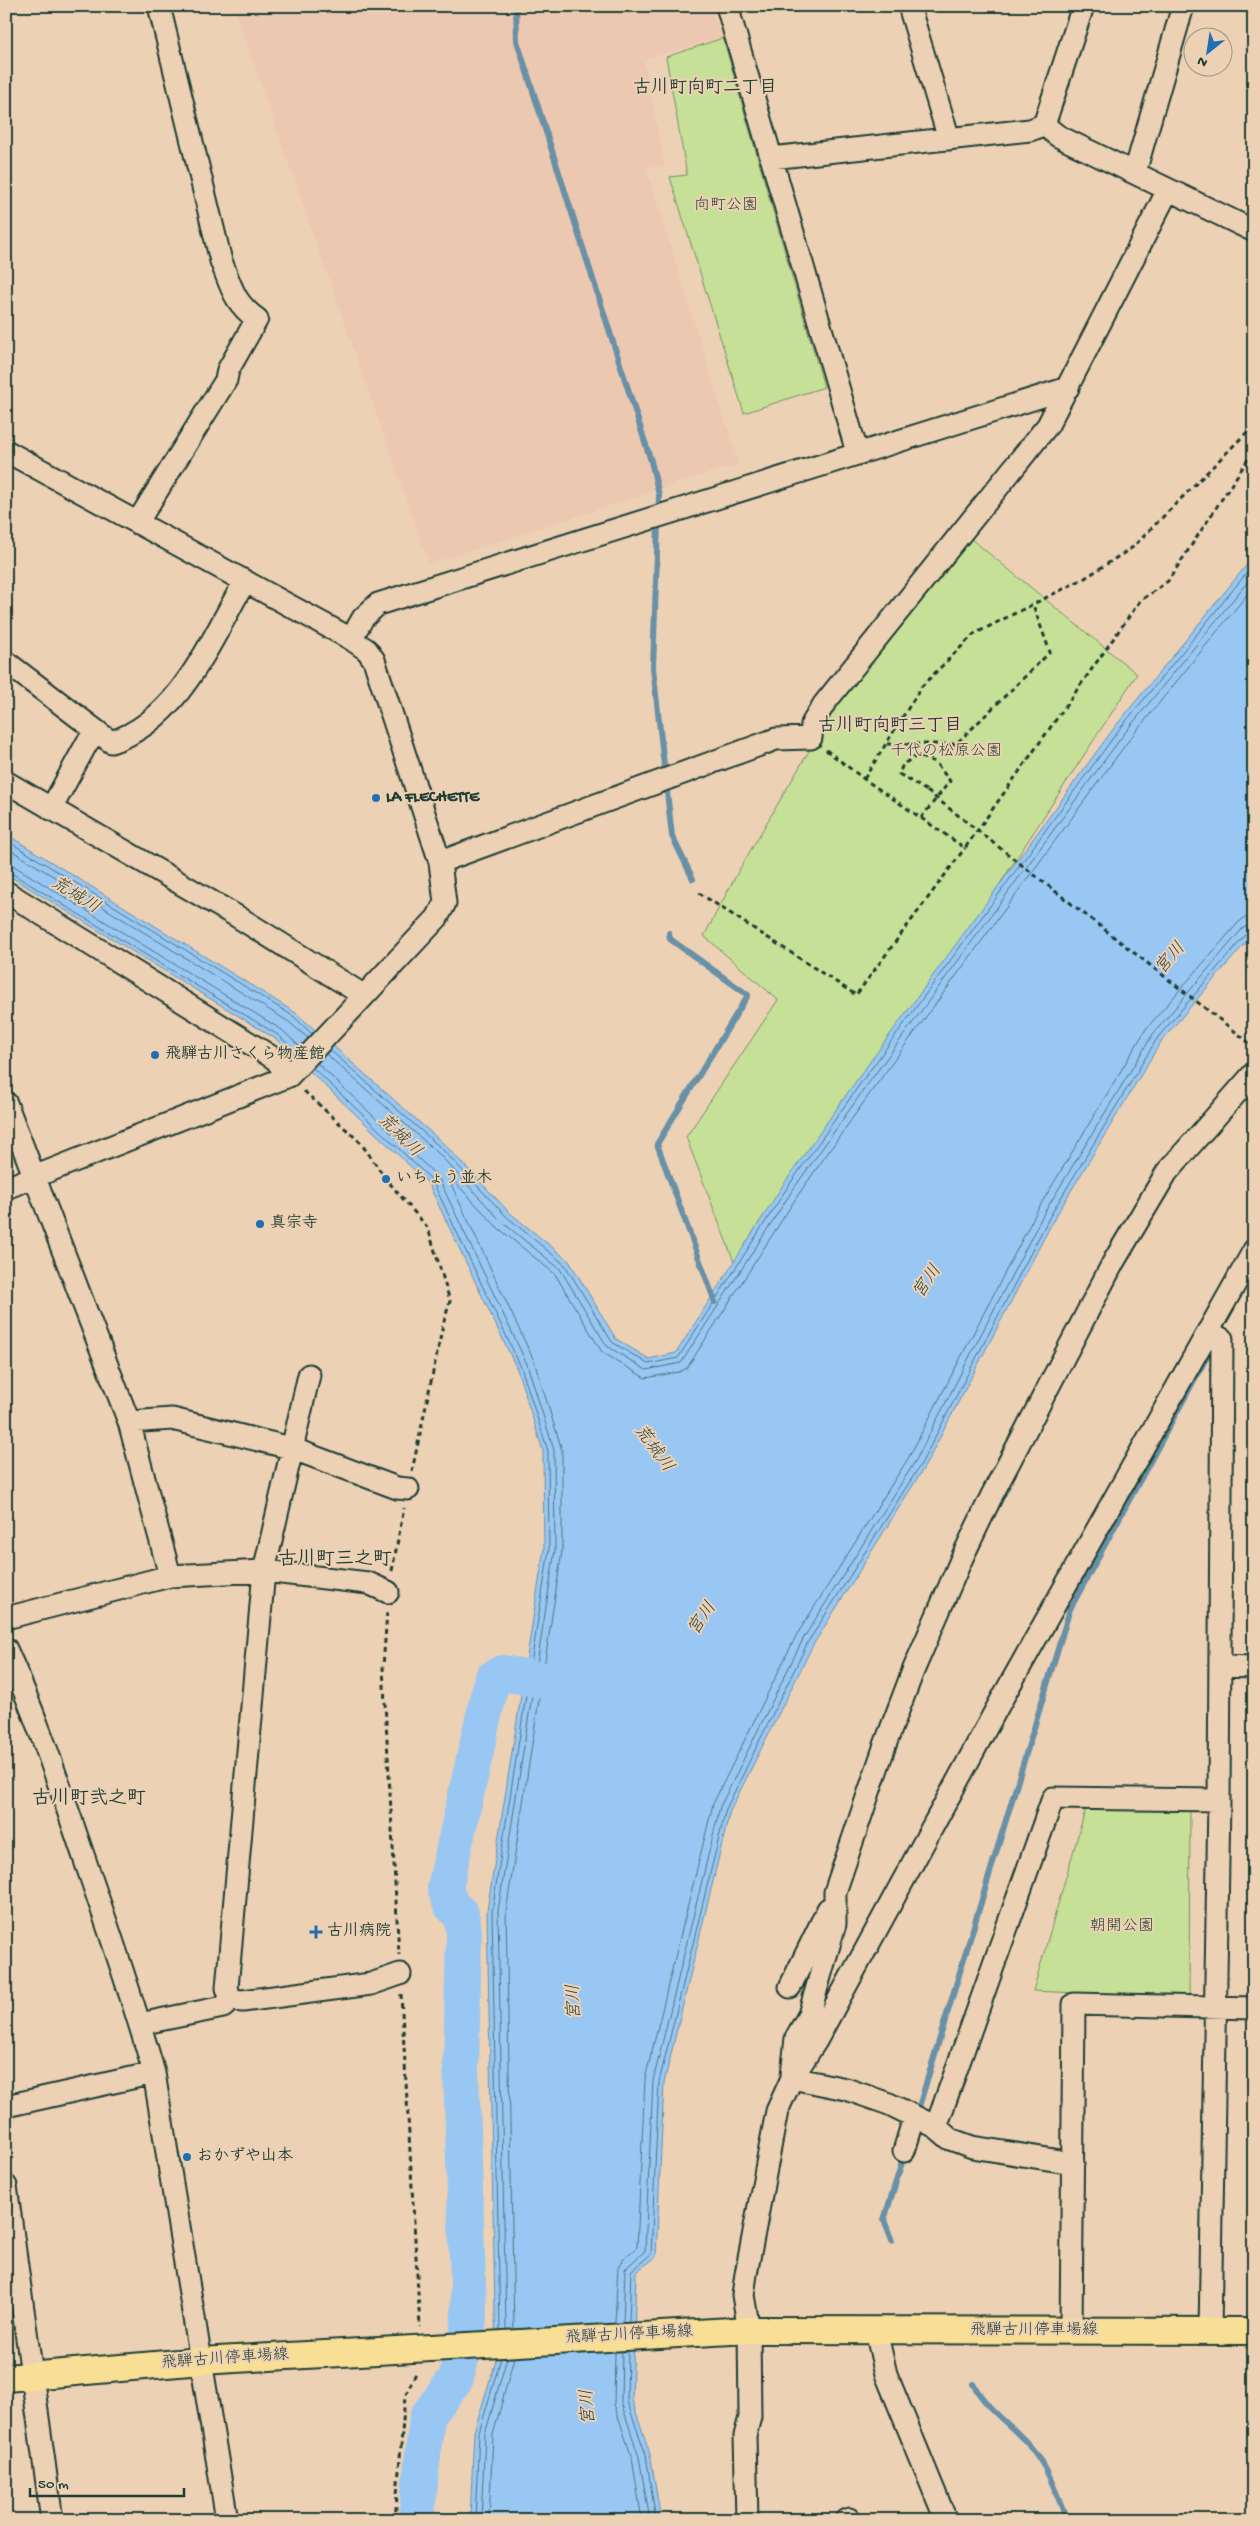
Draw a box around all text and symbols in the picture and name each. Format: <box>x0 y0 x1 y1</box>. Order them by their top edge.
north arrow <box>1182 28 1232 78</box>
text: N <box>1195 51 1211 71</box>
district label: 古川町向町二丁目 <box>633 77 777 99</box>
park label: 向町公園 <box>694 196 758 216</box>
district label: 古川町向町三丁目 <box>818 715 962 737</box>
park label: 千代の松原公園 <box>890 742 1002 762</box>
place label: LA FLECHETTE <box>386 789 480 808</box>
marker: LA FLECHETTE <box>370 792 382 804</box>
water label: 荒城川 <box>47 872 104 919</box>
water label: 宮川 <box>1151 938 1191 980</box>
place label: 飛騨古川さくら物産館 <box>165 1044 325 1065</box>
marker: 飛騨古川さくら物産館 <box>149 1049 161 1061</box>
water label: 荒城川 <box>372 1109 426 1163</box>
place label: いちょう並木 <box>396 1168 492 1189</box>
marker: いちょう並木 <box>380 1173 392 1185</box>
place label: 真宗寺 <box>270 1213 318 1234</box>
marker: 真宗寺 <box>254 1218 266 1230</box>
water label: 宮川 <box>908 1261 947 1303</box>
water label: 荒城川 <box>629 1420 678 1477</box>
district label: 古川町三之町 <box>278 1548 392 1572</box>
water label: 宮川 <box>683 1598 722 1640</box>
district label: 古川町弐之町 <box>32 1787 146 1811</box>
park label: 朝開公園 <box>1090 1917 1154 1937</box>
place label: 古川病院 <box>327 1921 391 1942</box>
marker: 古川病院 <box>309 1925 323 1939</box>
water label: 宮川 <box>563 1984 586 2020</box>
place label: おかずや山本 <box>197 2146 293 2167</box>
marker: おかずや山本 <box>181 2151 193 2163</box>
street label: 飛騨古川停車場線 <box>970 2320 1098 2341</box>
street label: 飛騨古川停車場線 <box>564 2321 693 2349</box>
street label: 飛騨古川停車場線 <box>160 2344 290 2374</box>
water label: 宮川 <box>576 2388 601 2426</box>
scale bar <box>30 2466 184 2498</box>
text: 50 m <box>38 2476 69 2494</box>

